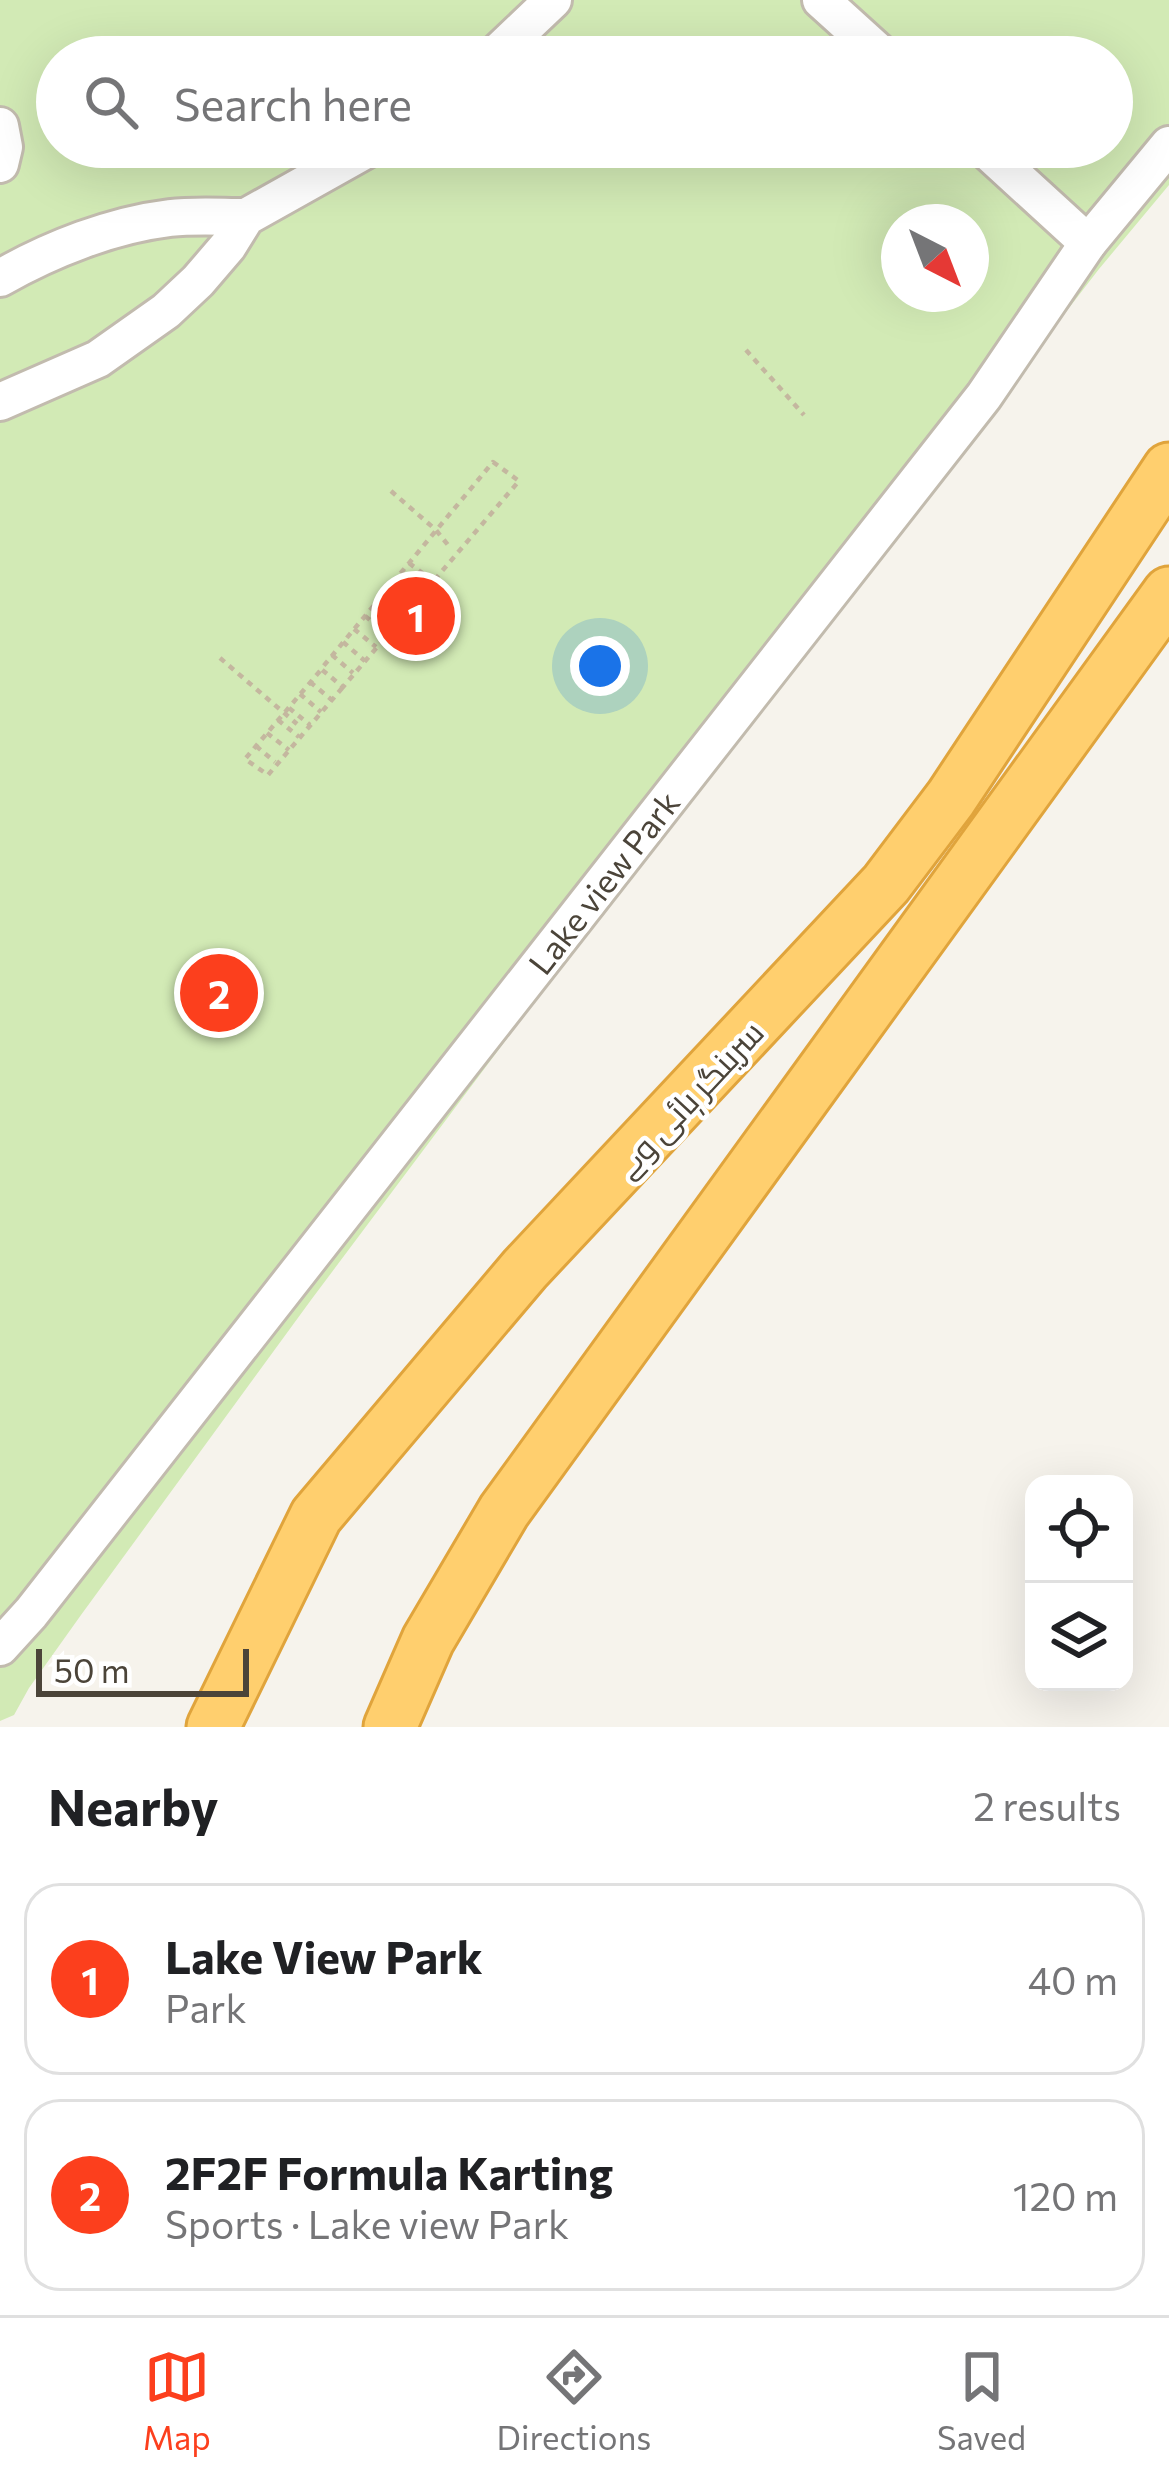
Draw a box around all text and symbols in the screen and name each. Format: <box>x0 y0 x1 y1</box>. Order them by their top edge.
search box <box>36 36 1133 168</box>
icon: search <box>78 69 144 135</box>
text: Search here <box>174 75 412 130</box>
north arrow <box>881 204 989 312</box>
pin: 1 <box>377 571 455 661</box>
your location <box>570 636 630 696</box>
street label: Lake view Park <box>519 782 687 982</box>
pin: 2 <box>180 948 258 1038</box>
street label: سرینگر ہائی وے <box>605 1011 773 1187</box>
map controls <box>1025 1475 1133 1691</box>
button: locate <box>1025 1475 1133 1583</box>
button: layers <box>1025 1583 1133 1691</box>
scale bar <box>36 1643 249 1696</box>
text: 50 m <box>54 1649 130 1690</box>
text: Nearby <box>48 1774 218 1837</box>
text: 2 results <box>973 1781 1121 1829</box>
text: Lake View Park <box>165 1928 483 1983</box>
text: 1 <box>81 1955 99 2003</box>
text: 40 m <box>1028 1955 1118 2003</box>
text: Park <box>165 1983 247 2031</box>
text: 2F2F Formula Karting <box>165 2144 613 2199</box>
text: 2 <box>79 2171 101 2219</box>
text: 120 m <box>1013 2171 1118 2219</box>
text: Sports · Lake view Park <box>165 2199 569 2247</box>
tab: Map <box>143 2344 211 2457</box>
tab: Directions <box>497 2344 651 2457</box>
tab: Saved <box>937 2344 1026 2457</box>

